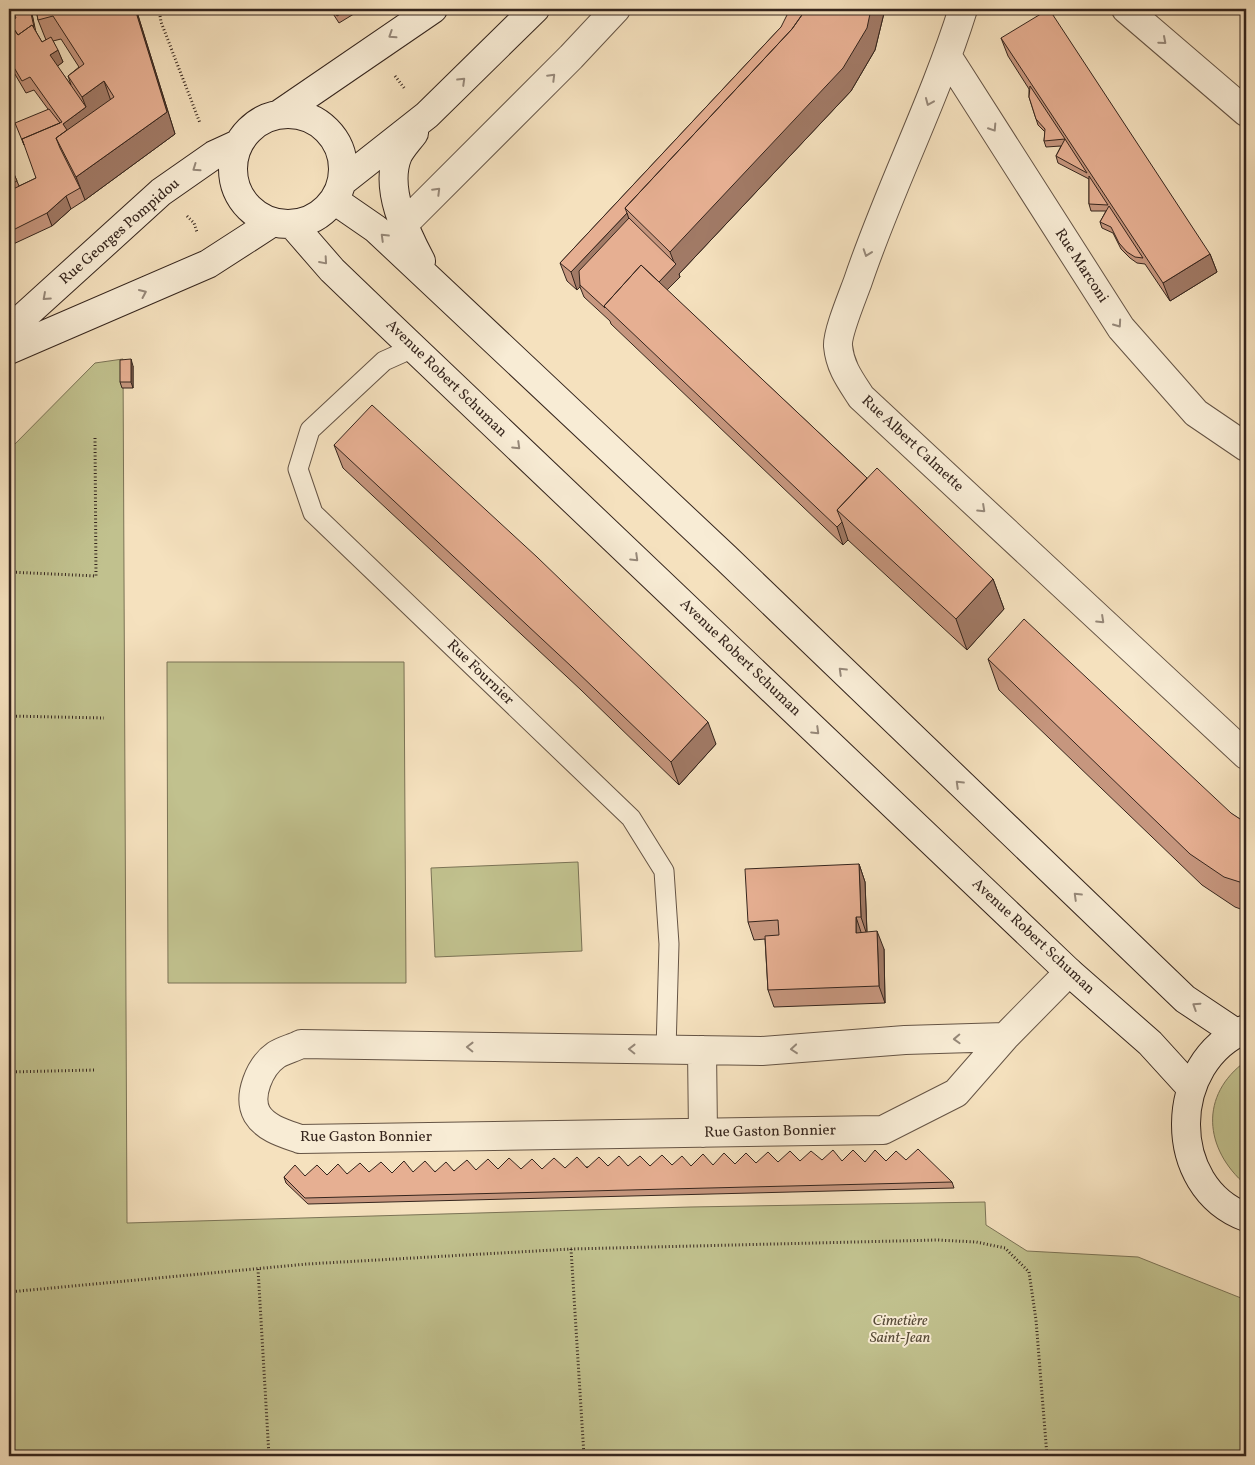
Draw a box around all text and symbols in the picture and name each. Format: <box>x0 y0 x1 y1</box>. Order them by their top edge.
one-way arrow <box>389 29 398 39</box>
one-way arrow <box>1158 35 1167 44</box>
one-way arrow <box>546 73 555 82</box>
one-way arrow <box>456 77 465 86</box>
one-way arrow <box>924 97 935 106</box>
one-way arrow <box>986 123 996 132</box>
one-way arrow <box>192 162 201 171</box>
street label: Rue Georges Pompidou <box>55 174 185 290</box>
one-way arrow <box>431 188 440 197</box>
street label: Rue Marconi <box>1049 225 1113 307</box>
one-way arrow <box>381 234 390 243</box>
one-way arrow <box>863 248 873 256</box>
one-way arrow <box>318 255 327 264</box>
one-way arrow <box>138 288 147 299</box>
one-way arrow <box>43 291 52 300</box>
street label: Avenue Robert Schuman <box>381 315 511 443</box>
one-way arrow <box>1112 318 1121 328</box>
street label: Rue Albert Calmette <box>856 391 968 497</box>
one-way arrow <box>511 440 520 449</box>
one-way arrow <box>977 503 986 512</box>
one-way arrow <box>629 552 638 561</box>
street label: Avenue Robert Schuman <box>675 594 805 722</box>
one-way arrow <box>1096 614 1105 623</box>
street label: Rue Fournier <box>442 636 518 710</box>
one-way arrow <box>839 668 848 677</box>
one-way arrow <box>810 725 819 734</box>
one-way arrow <box>956 781 965 790</box>
street label: Avenue Robert Schuman <box>967 874 1099 1000</box>
one-way arrow <box>1073 893 1082 902</box>
one-way arrow <box>1192 1003 1201 1013</box>
one-way arrow <box>952 1033 960 1044</box>
one-way arrow <box>465 1042 473 1052</box>
one-way arrow <box>790 1043 798 1054</box>
one-way arrow <box>628 1044 636 1054</box>
street label: Rue Gaston Bonnier <box>704 1120 836 1144</box>
street label: Rue Gaston Bonnier <box>300 1127 432 1148</box>
park label: Cimetière Saint-Jean <box>870 1311 930 1349</box>

